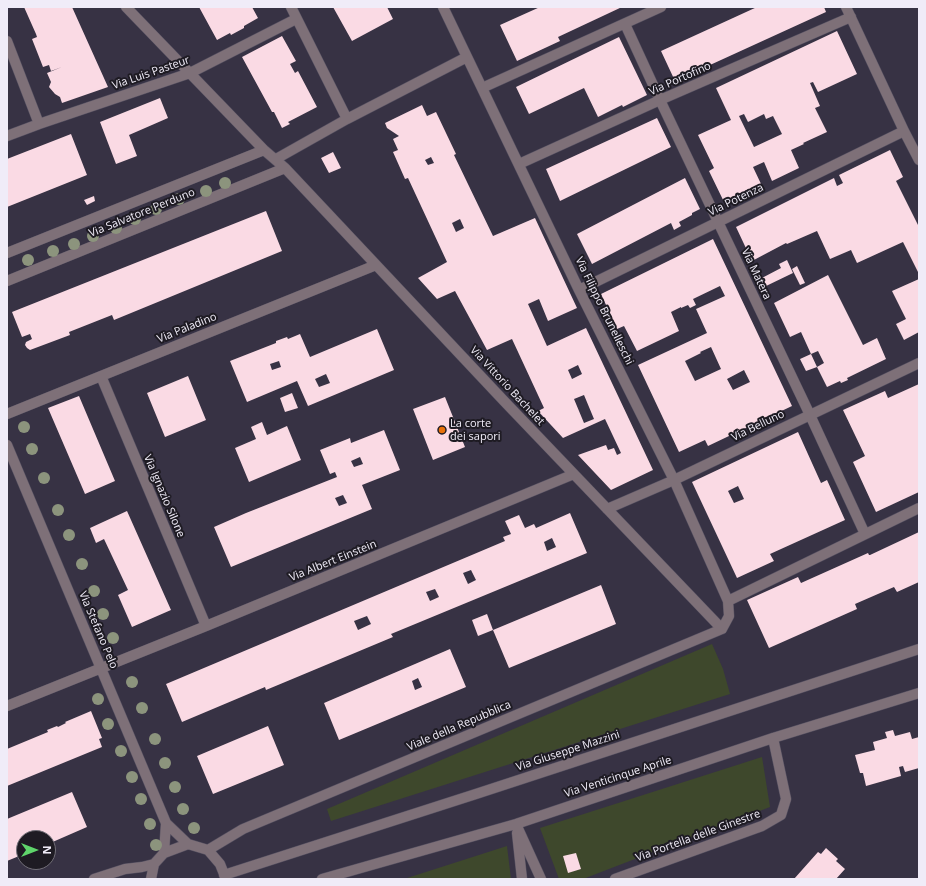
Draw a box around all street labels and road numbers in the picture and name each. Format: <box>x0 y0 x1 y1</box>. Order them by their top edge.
street label: Via Luis Pasteur <box>111 54 191 92</box>
street label: Via Portofino <box>647 59 713 99</box>
street label: Via Potenza <box>706 181 766 219</box>
street label: Via Salvatore Perduno <box>87 186 197 240</box>
street label: Via Matera <box>738 246 774 302</box>
street label: Via Filippo Brunelleschi <box>572 255 636 367</box>
street label: Via Paladino <box>155 310 219 346</box>
street label: Via Vittorio Bachelet <box>467 344 547 428</box>
street label: Via Belluno <box>729 408 787 444</box>
street label: Via Ignazio Silone <box>141 453 187 539</box>
street label: Via Albert Einstein <box>288 538 378 584</box>
street label: Via Stefano Pelo <box>76 589 120 671</box>
street label: Viale della Repubblica <box>405 698 513 754</box>
street label: Via Giuseppe Mazzini <box>514 728 622 774</box>
street label: Via Venticinque Aprile <box>563 753 673 801</box>
street label: Via Portella delle Ginestre <box>634 807 762 865</box>

